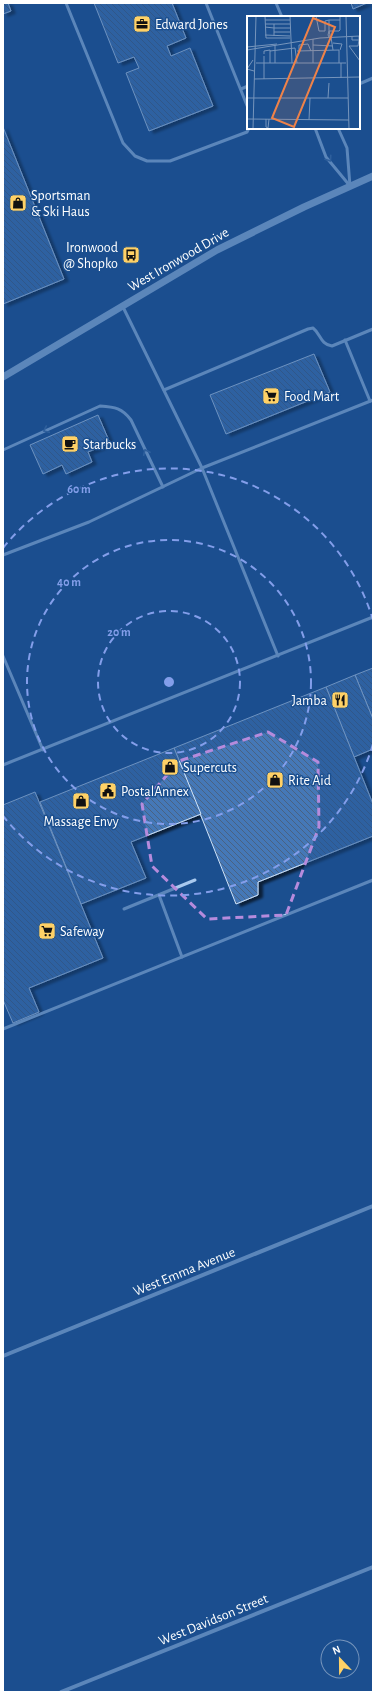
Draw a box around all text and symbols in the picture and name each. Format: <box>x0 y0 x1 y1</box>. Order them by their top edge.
office icon: Edward Jones <box>132 14 152 34</box>
inset map <box>247 16 360 129</box>
place label: Edward Jones <box>155 18 228 32</box>
one-way arrow <box>324 155 332 162</box>
place label: Sportsman & Ski Haus <box>31 189 90 219</box>
shop icon: Sportsman & Ski Haus <box>8 193 28 213</box>
street label: West Ironwood Drive <box>126 225 231 294</box>
place label: Ironwood @ Shopko <box>63 241 118 271</box>
bus stop icon: Ironwood @ Shopko <box>121 245 141 265</box>
supermarket icon: Food Mart <box>261 386 281 406</box>
place label: Food Mart <box>284 390 340 404</box>
one-way arrow <box>43 425 51 433</box>
cafe icon: Starbucks <box>60 434 80 454</box>
place label: Starbucks <box>83 438 136 452</box>
one-way arrow <box>143 448 151 456</box>
text: 60 m <box>67 483 91 495</box>
text: 40 m <box>57 576 81 588</box>
text: 20 m <box>107 626 131 638</box>
centre of rings <box>162 675 176 689</box>
restaurant icon: Jamba <box>330 690 350 710</box>
place label: Jamba <box>292 694 328 708</box>
shop icon: Supercuts <box>160 757 180 777</box>
place label: Supercuts <box>183 761 237 775</box>
shop icon: Rite Aid <box>265 770 285 790</box>
place label: Rite Aid <box>288 774 331 788</box>
public building icon: PostalAnnex <box>98 781 118 801</box>
place label: PostalAnnex <box>121 785 189 799</box>
shop icon: Massage Envy <box>71 791 91 811</box>
place label: Massage Envy <box>43 815 119 829</box>
supermarket icon: Safeway <box>37 921 57 941</box>
place label: Safeway <box>60 925 105 939</box>
street label: West Emma Avenue <box>131 1245 237 1299</box>
street label: West Davidson Street <box>157 1591 271 1648</box>
north arrow <box>320 1639 360 1679</box>
text: N <box>331 1644 342 1657</box>

